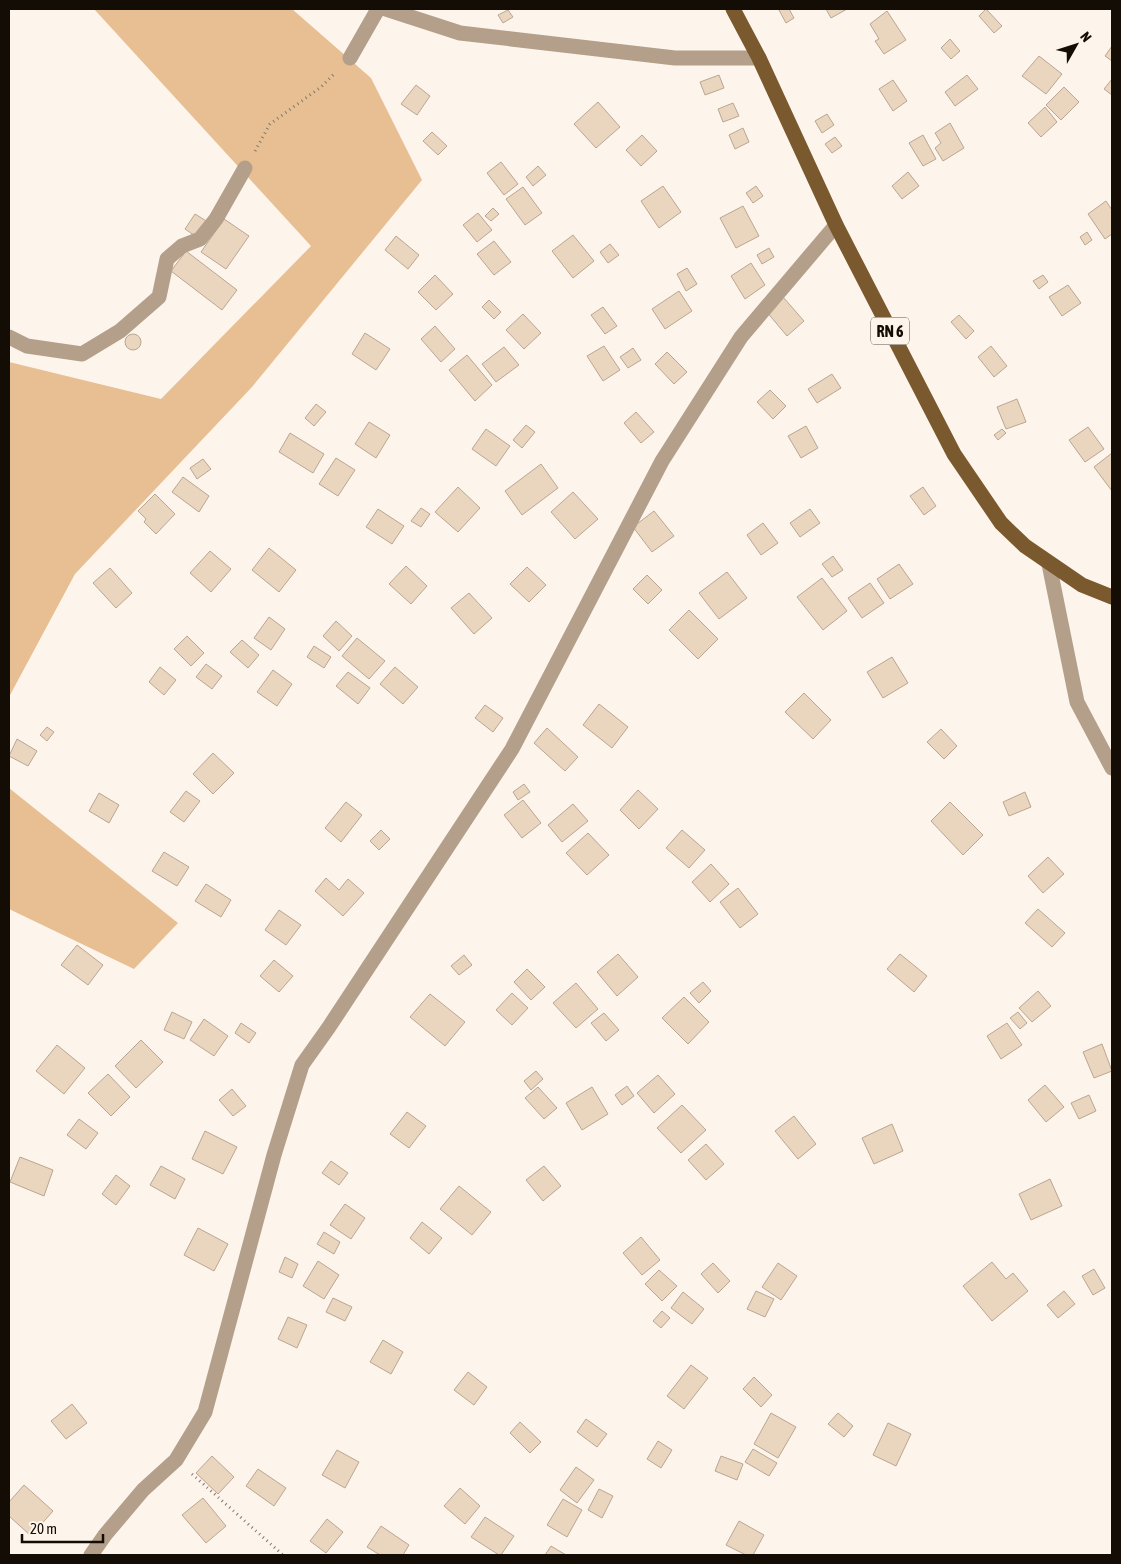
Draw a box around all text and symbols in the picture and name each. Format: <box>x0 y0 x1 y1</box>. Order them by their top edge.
north arrow <box>1051 20 1101 70</box>
text: N <box>1077 29 1095 45</box>
road number: RN 6 <box>871 318 909 344</box>
scale bar <box>22 1512 104 1544</box>
text: 20 m <box>30 1520 57 1537</box>

